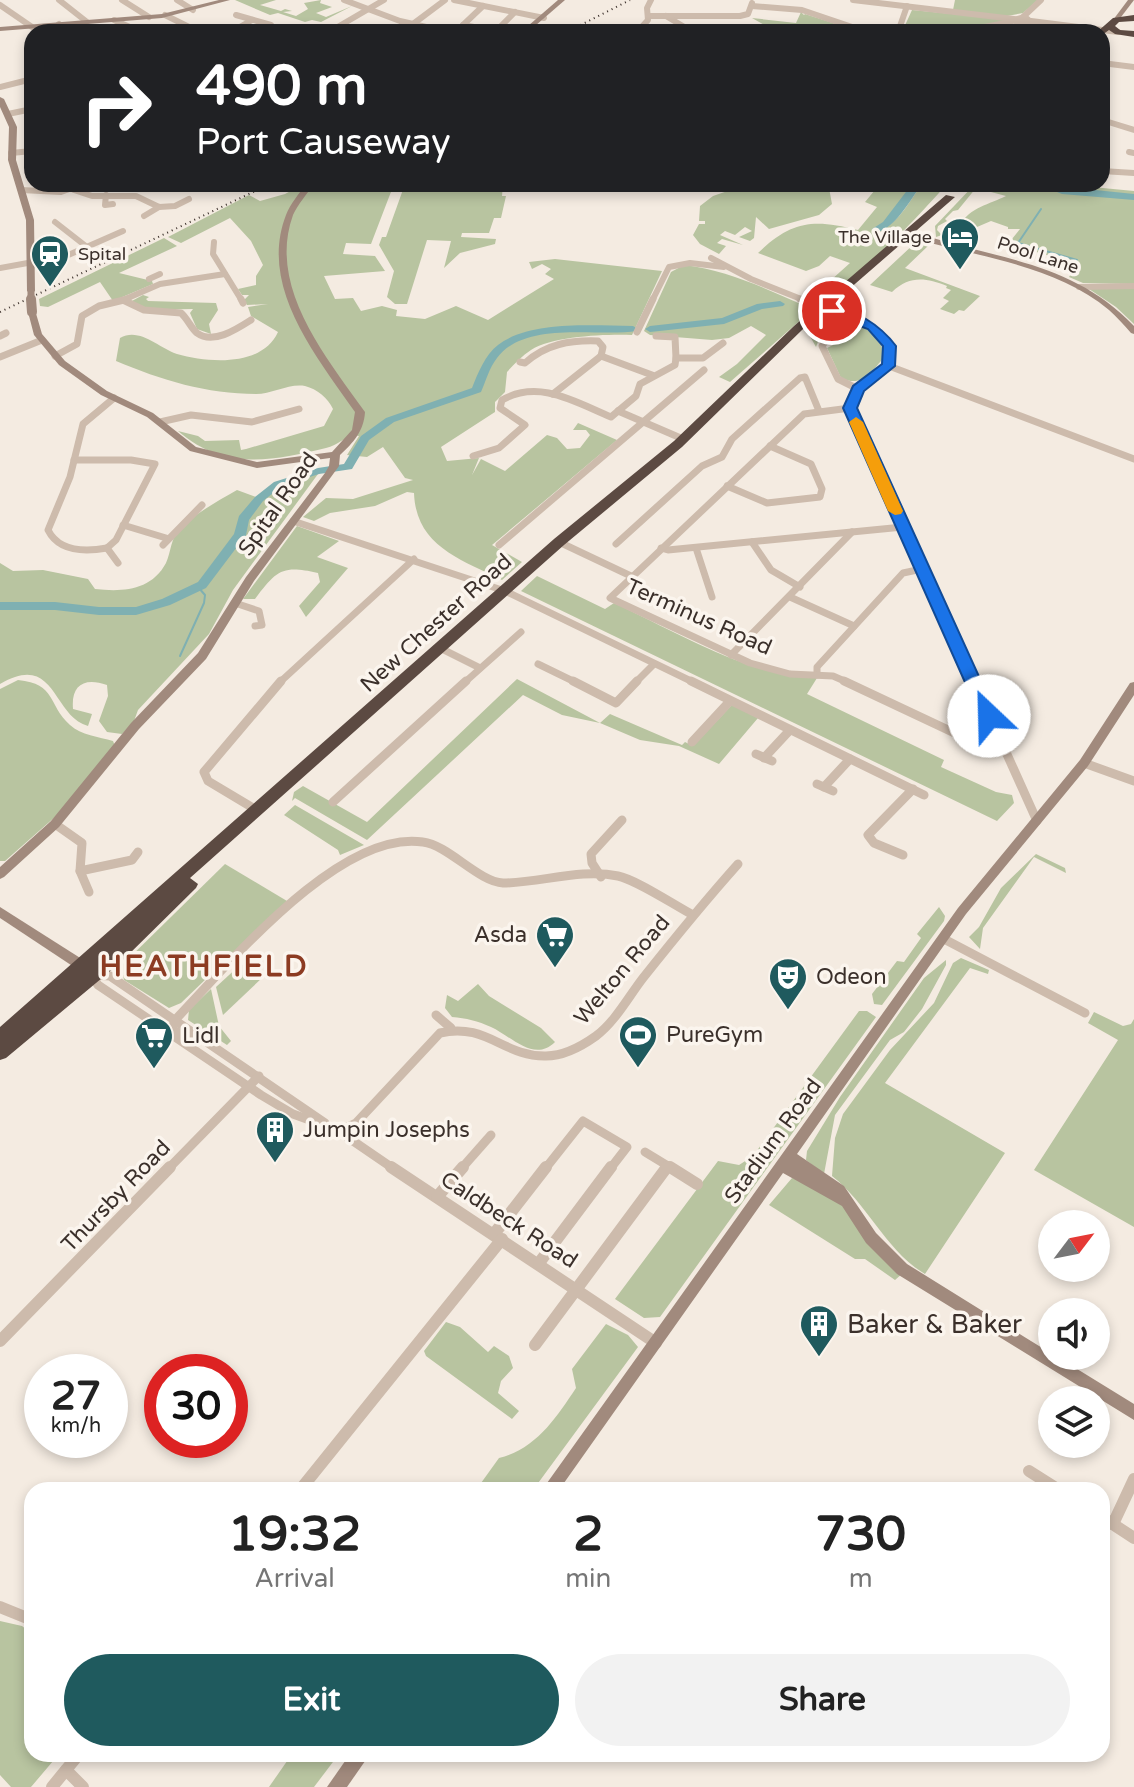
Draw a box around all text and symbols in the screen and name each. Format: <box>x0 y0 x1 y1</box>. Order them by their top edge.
text: 490 m <box>196 53 367 120</box>
icon: right <box>64 56 168 160</box>
text: Port Causeway <box>196 121 451 164</box>
hotel icon: The Village <box>939 216 981 271</box>
place label: The Village <box>838 226 932 248</box>
street label: Pool Lane <box>994 231 1082 279</box>
station icon: Spital <box>29 233 71 288</box>
place label: Spital <box>78 243 126 265</box>
pin <box>798 277 866 345</box>
icon: arrive <box>810 289 854 333</box>
street label: Spital Road <box>233 447 323 561</box>
street label: New Chester Road <box>355 548 517 698</box>
street label: Terminus Road <box>622 573 776 661</box>
position arrow <box>947 674 1031 758</box>
street label: Welton Road <box>569 910 675 1030</box>
supermarket icon: Asda <box>534 914 576 969</box>
place label: Asda <box>474 922 527 948</box>
district label: HEATHFIELD <box>100 948 308 985</box>
theatre icon: Odeon <box>767 956 809 1011</box>
place label: Odeon <box>816 964 887 990</box>
sports icon: PureGym <box>617 1014 659 1069</box>
supermarket icon: Lidl <box>133 1015 175 1070</box>
place label: PureGym <box>666 1022 763 1048</box>
place label: Lidl <box>182 1023 220 1049</box>
street label: Stadium Road <box>719 1074 827 1208</box>
building icon: Jumpin Josephs <box>254 1109 296 1164</box>
place label: Jumpin Josephs <box>303 1117 470 1143</box>
street label: Thursby Road <box>56 1135 176 1257</box>
street label: Caldbeck Road <box>436 1166 582 1274</box>
north arrow <box>1038 1210 1110 1282</box>
map controls <box>1038 1210 1110 1458</box>
button: sound <box>1038 1298 1110 1370</box>
building icon: Baker & Baker <box>798 1303 840 1358</box>
place label: Baker & Baker <box>847 1309 1022 1340</box>
speed limit sign: 30 <box>144 1354 248 1458</box>
text: 27 <box>51 1372 101 1420</box>
button: layers <box>1038 1386 1110 1458</box>
text: km/h <box>51 1414 101 1438</box>
text: 19:32 <box>228 1506 361 1564</box>
text: 2 <box>573 1506 603 1564</box>
text: 730 <box>815 1506 906 1564</box>
text: Arrival <box>254 1563 335 1594</box>
text: min <box>565 1563 611 1594</box>
text: m <box>849 1563 873 1594</box>
button: Exit <box>64 1654 559 1746</box>
button: Share <box>575 1654 1070 1746</box>

